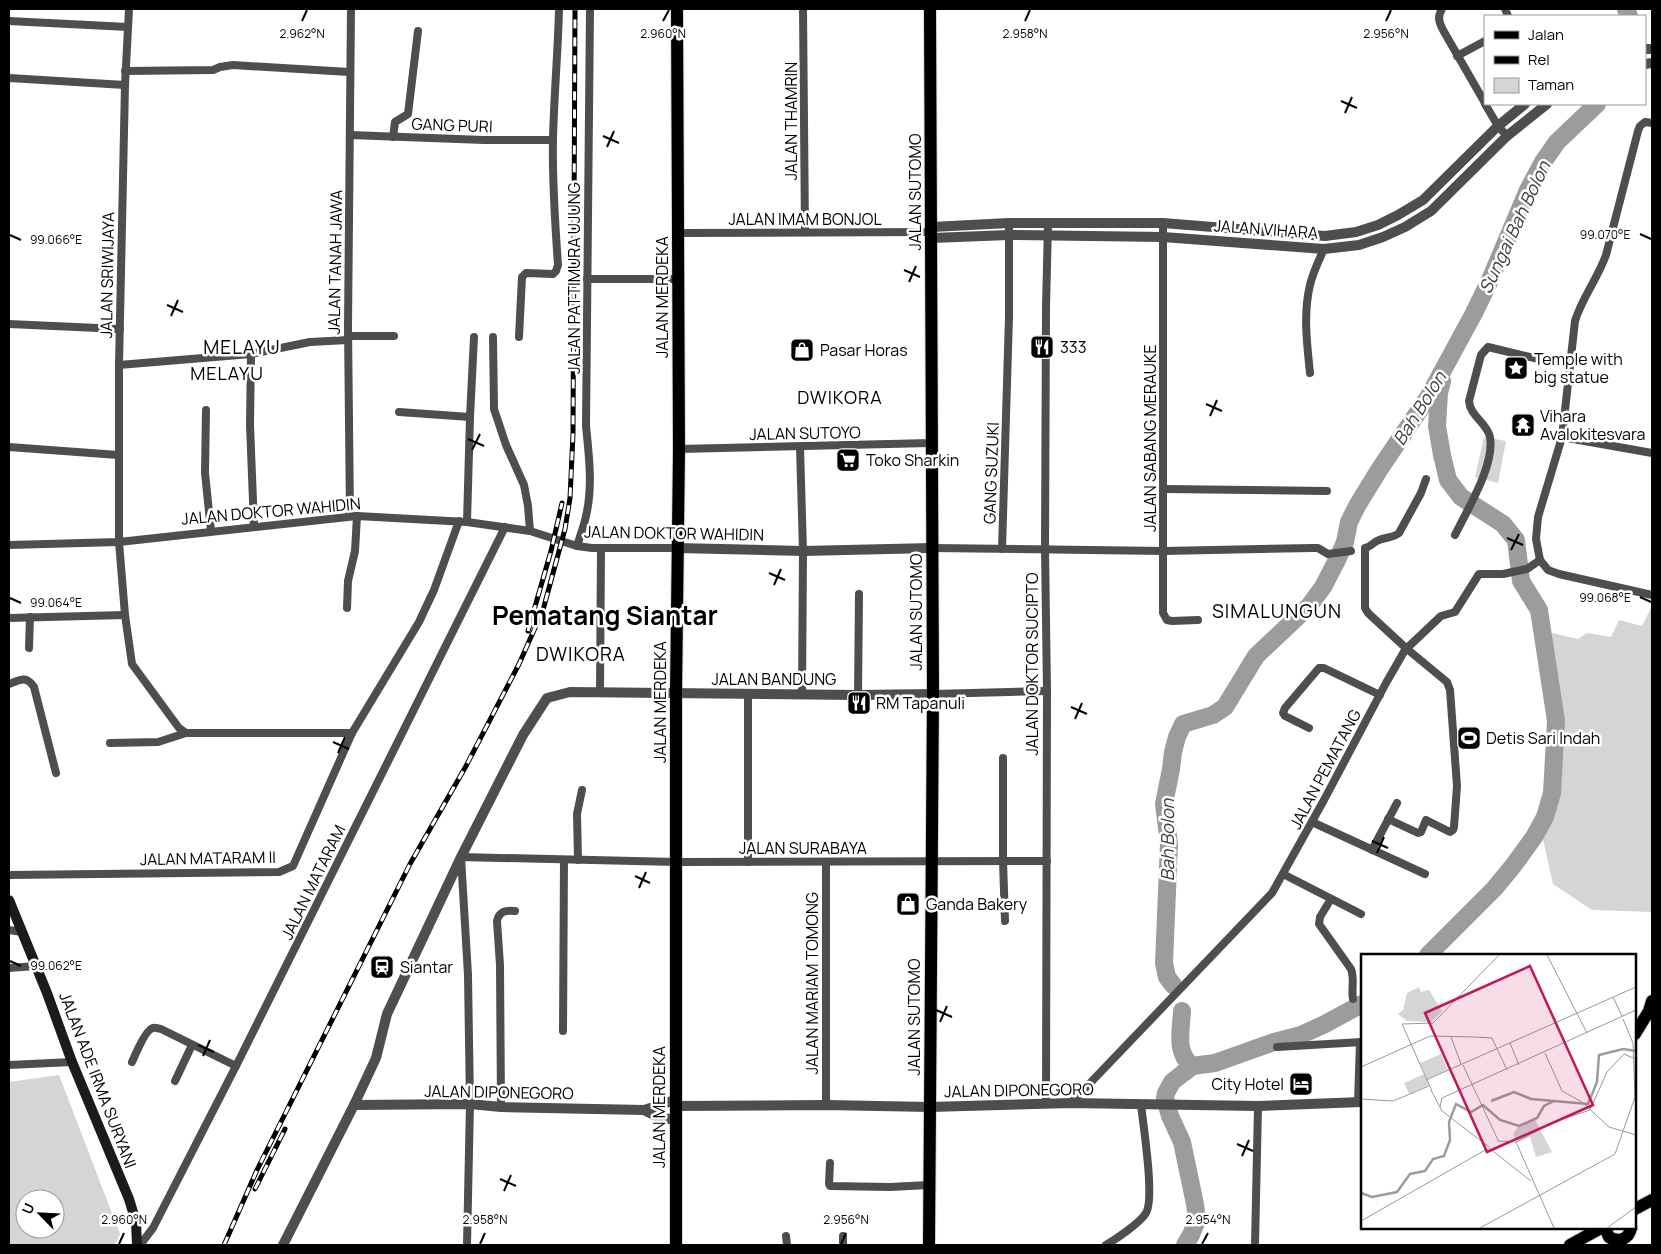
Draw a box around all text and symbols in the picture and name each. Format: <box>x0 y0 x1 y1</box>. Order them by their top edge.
legend <box>1484 15 1646 105</box>
text: Jalan <box>1528 24 1564 45</box>
text: 2.962°N <box>279 25 325 42</box>
text: 2.960°N <box>640 25 686 42</box>
text: 2.958°N <box>1003 25 1047 42</box>
text: 2.956°N <box>1363 25 1409 42</box>
text: Rel <box>1528 49 1550 70</box>
street label: JALAN THAMRIN <box>780 62 802 180</box>
text: Taman <box>1528 74 1574 95</box>
street label: GANG PURI <box>411 113 493 137</box>
street label: JALAN SUTOMO <box>904 133 926 250</box>
water label: Sungai Bah Bolon <box>1473 156 1556 297</box>
street label: JALAN PATTIMURA UJUNG <box>563 182 585 374</box>
street label: JALAN TANAH JAWA <box>323 190 347 334</box>
street label: JALAN IMAM BONJOL <box>728 208 882 230</box>
street label: JALAN SRIWIJAYA <box>95 212 119 338</box>
street label: JALAN VIHARA <box>1213 214 1319 244</box>
text: 99.070°E <box>1580 226 1630 243</box>
text: 99.066°E <box>30 231 82 248</box>
street label: JALAN MERDEKA <box>651 236 673 358</box>
district label: MELAYU <box>203 334 281 360</box>
restaurant icon: 333 <box>1029 334 1055 360</box>
place label: 333 <box>1060 336 1087 358</box>
shop icon: Pasar Horas <box>789 337 815 363</box>
place label: Pasar Horas <box>820 339 908 361</box>
street label: JALAN SABANG MERAUKE <box>1139 344 1161 532</box>
place label: Temple with big statue <box>1534 348 1623 388</box>
place icon: Temple with big statue <box>1503 355 1529 381</box>
district label: MELAYU <box>190 361 264 385</box>
water label: Bah Bolon <box>1387 366 1452 449</box>
district label: DWIKORA <box>797 385 883 409</box>
place label: Vihara Avalokitesvara <box>1540 405 1645 445</box>
temple icon: Vihara Avalokitesvara <box>1510 412 1536 438</box>
street label: JALAN SUTOYO <box>749 421 861 445</box>
street label: GANG SUZUKI <box>978 422 1004 524</box>
supermarket icon: Toko Sharkin <box>835 447 861 473</box>
place label: Toko Sharkin <box>866 449 959 471</box>
street label: JALAN DOKTOR WAHIDIN <box>180 492 362 530</box>
street label: JALAN DOKTOR WAHIDIN <box>584 520 764 546</box>
street label: JALAN SUTOMO <box>905 553 927 670</box>
street label: JALAN DOKTOR SUCIPTO <box>1021 572 1043 755</box>
text: 99.068°E <box>1579 589 1631 606</box>
text: 99.064°E <box>30 594 82 611</box>
district label: Pematang Siantar <box>492 597 718 633</box>
district label: SIMALUNGUN <box>1212 598 1342 624</box>
district label: DWIKORA <box>536 641 626 667</box>
street label: JALAN MERDEKA <box>649 641 671 763</box>
street label: JALAN BANDUNG <box>712 668 836 690</box>
restaurant icon: RM Tapanuli <box>846 690 872 716</box>
place label: RM Tapanuli <box>876 692 965 714</box>
street label: JALAN PEMATANG <box>1284 705 1366 833</box>
sports icon: Detis Sari Indah <box>1456 725 1482 751</box>
place label: Detis Sari Indah <box>1486 727 1600 749</box>
water label: Bah Bolon <box>1155 797 1179 881</box>
street label: JALAN MATARAM <box>276 821 350 943</box>
street label: JALAN SURABAYA <box>739 837 867 859</box>
street label: JALAN MATARAM II <box>140 846 276 870</box>
shop icon: Ganda Bakery <box>895 891 921 917</box>
street label: JALAN MARIAM TOMONG <box>801 892 823 1074</box>
place label: Ganda Bakery <box>926 893 1028 915</box>
station icon: Siantar <box>369 954 395 980</box>
inset map <box>1361 954 1636 1229</box>
place label: Siantar <box>400 956 453 978</box>
text: 99.062°E <box>30 957 82 974</box>
street label: JALAN SUTOMO <box>903 958 925 1075</box>
street label: JALAN ADE IRMA SURYANI <box>54 989 142 1171</box>
street label: JALAN MERDEKA <box>648 1046 670 1168</box>
hotel icon: City Hotel <box>1288 1071 1314 1097</box>
place label: City Hotel <box>1211 1073 1284 1095</box>
street label: JALAN DIPONEGORO <box>944 1078 1094 1102</box>
street label: JALAN DIPONEGORO <box>424 1080 574 1104</box>
north arrow <box>15 1189 65 1239</box>
text: U <box>17 1200 38 1217</box>
text: 2.960°N <box>101 1211 147 1228</box>
text: 2.958°N <box>463 1211 507 1228</box>
text: 2.956°N <box>823 1211 869 1228</box>
text: 2.954°N <box>1186 1211 1230 1228</box>

